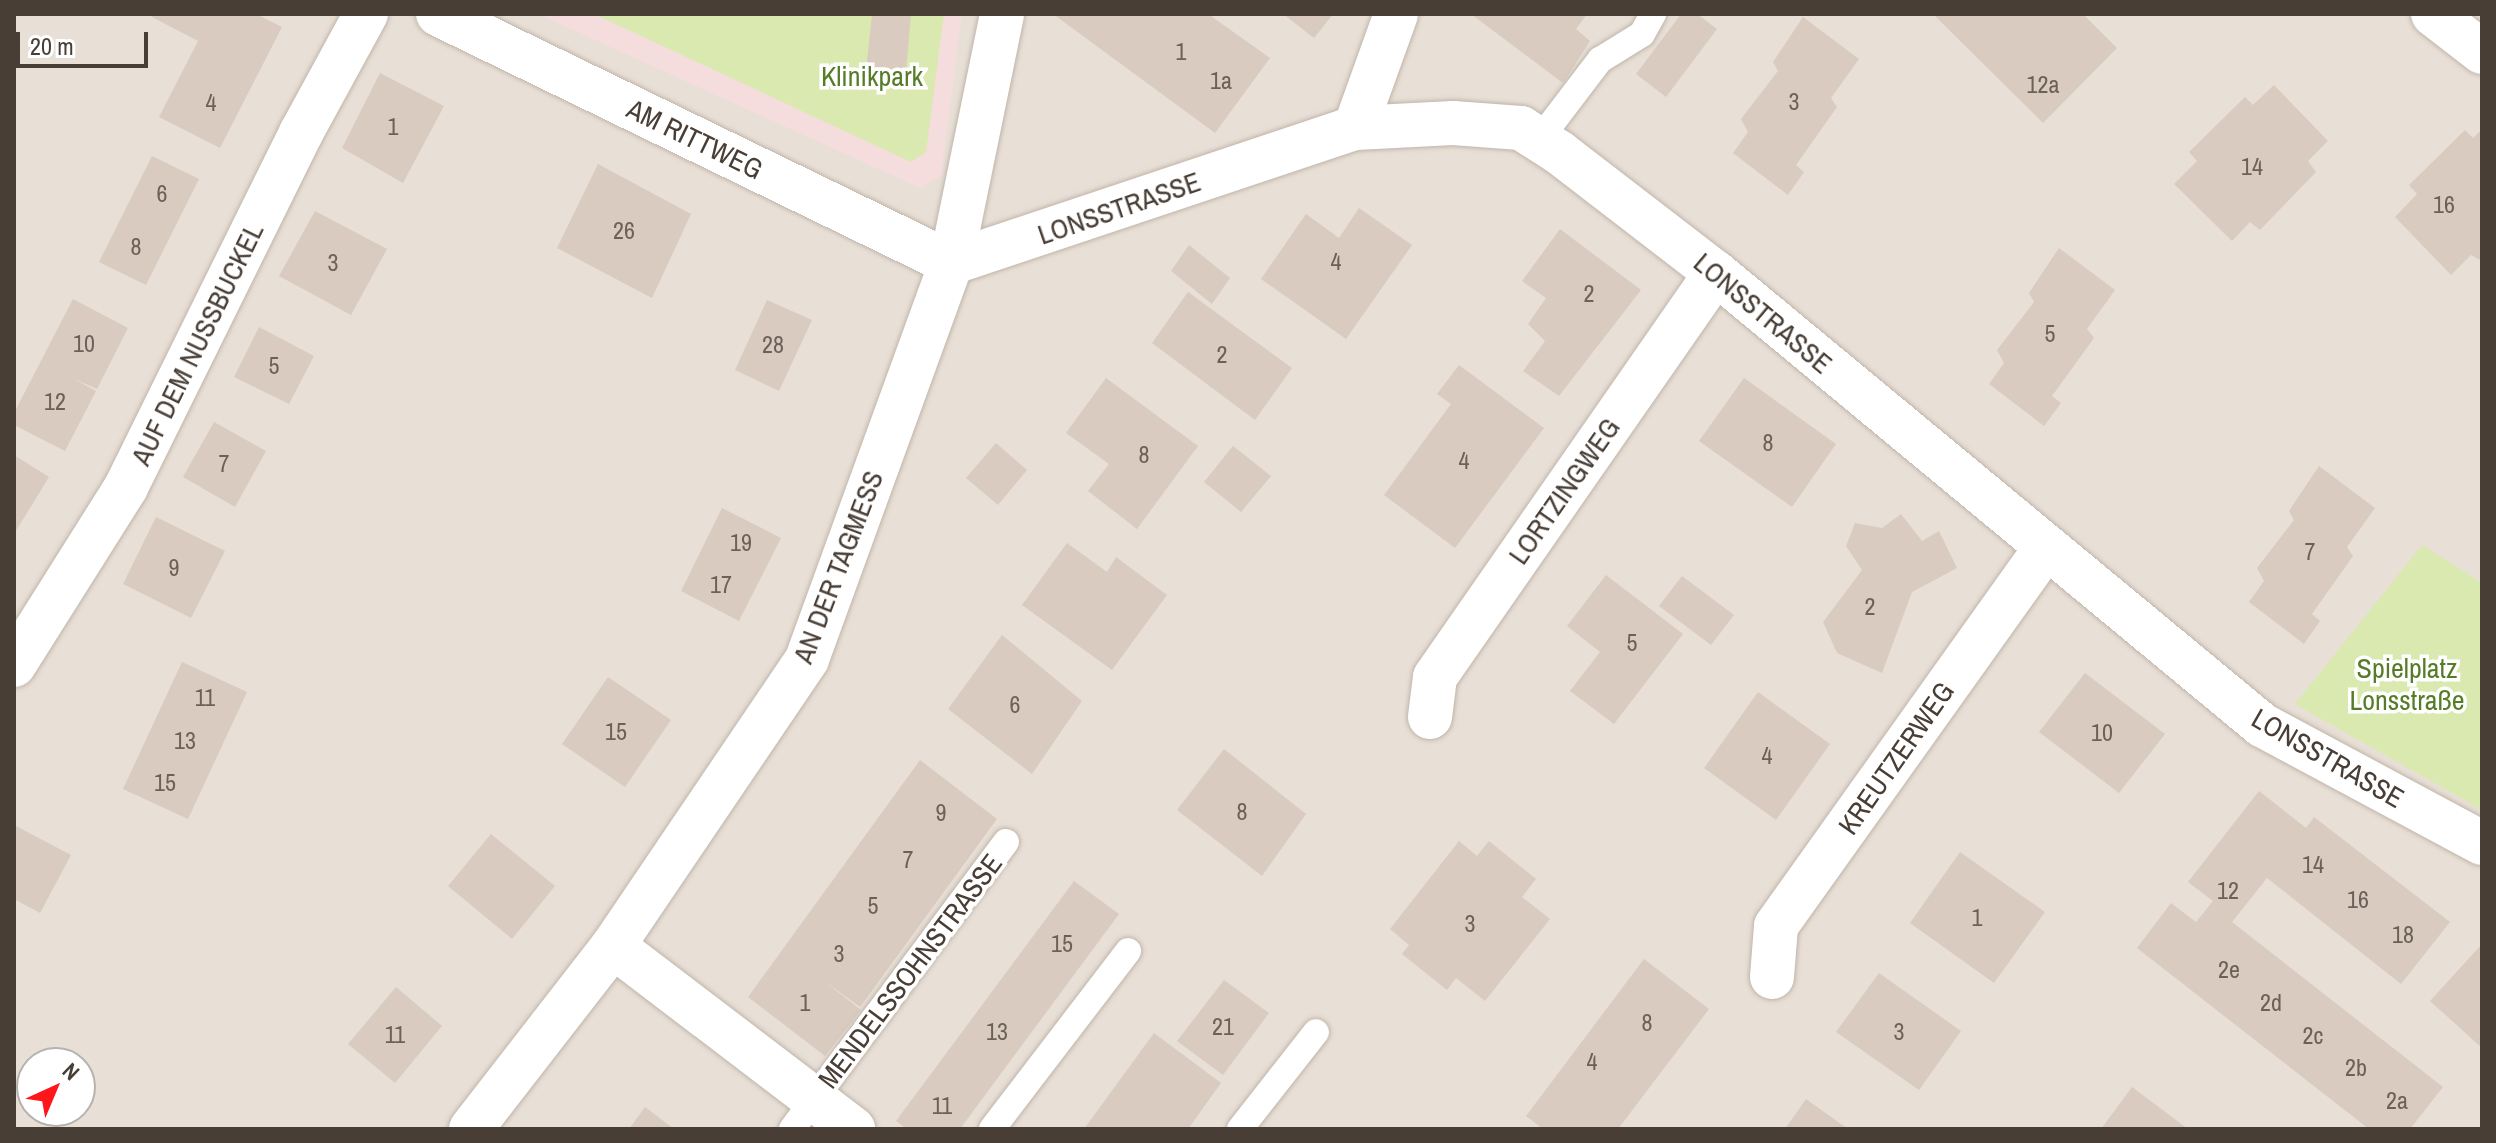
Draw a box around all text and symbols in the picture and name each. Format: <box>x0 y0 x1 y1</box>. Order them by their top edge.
scale bar <box>20 16 152 66</box>
text: 20 m <box>30 30 74 62</box>
house number: 1 <box>1176 38 1186 66</box>
park label: Klinikpark <box>821 59 923 93</box>
house number: 1a <box>1210 67 1232 95</box>
house number: 12a <box>2027 71 2059 99</box>
house number: 3 <box>1789 88 1799 116</box>
house number: 4 <box>206 89 216 117</box>
street label: AM RITTWEG <box>622 92 768 186</box>
house number: 1 <box>388 113 398 141</box>
house number: 14 <box>2241 153 2263 181</box>
street label: LONSSTRASSE <box>1033 164 1205 252</box>
house number: 6 <box>157 180 167 208</box>
house number: 16 <box>2433 191 2455 219</box>
street label: AUF DEM NUSSBUCKEL <box>124 217 270 471</box>
house number: 26 <box>613 217 635 245</box>
house number: 8 <box>131 233 141 261</box>
street label: LONSSTRASSE <box>1687 246 1839 380</box>
house number: 4 <box>1331 248 1341 276</box>
house number: 3 <box>328 249 338 277</box>
house number: 2 <box>1584 280 1594 308</box>
house number: 5 <box>2045 320 2055 348</box>
house number: 10 <box>73 330 95 358</box>
house number: 28 <box>762 331 784 359</box>
house number: 2 <box>1217 341 1227 369</box>
house number: 5 <box>269 352 279 380</box>
house number: 12 <box>44 388 66 416</box>
street label: LORTZINGWEG <box>1501 412 1627 570</box>
house number: 8 <box>1763 429 1773 457</box>
house number: 8 <box>1139 441 1149 469</box>
house number: 4 <box>1459 447 1469 475</box>
house number: 7 <box>219 450 229 478</box>
street label: AN DER TAGMESS <box>786 466 890 668</box>
house number: 19 <box>730 529 752 557</box>
house number: 7 <box>2305 538 2315 566</box>
house number: 9 <box>169 554 179 582</box>
house number: 17 <box>710 571 732 599</box>
house number: 2 <box>1865 593 1875 621</box>
house number: 5 <box>1627 629 1637 657</box>
park label: Spielplatz Lonsstraße <box>2350 651 2464 717</box>
street label: KREUTZERWEG <box>1831 675 1961 841</box>
house number: 11 <box>195 684 215 712</box>
house number: 6 <box>1010 691 1020 719</box>
street label: LONSSTRASSE <box>2246 701 2410 815</box>
house number: 15 <box>605 718 627 746</box>
house number: 10 <box>2091 719 2113 747</box>
house number: 13 <box>174 727 196 755</box>
house number: 4 <box>1762 742 1772 770</box>
house number: 15 <box>154 769 176 797</box>
house number: 8 <box>1237 798 1247 826</box>
house number: 9 <box>936 799 946 827</box>
house number: 7 <box>903 846 913 874</box>
street label: MENDELSSOHNSTRASSE <box>811 847 1009 1095</box>
house number: 14 <box>2302 851 2324 879</box>
house number: 12 <box>2217 877 2239 905</box>
house number: 16 <box>2347 886 2369 914</box>
house number: 5 <box>868 892 878 920</box>
house number: 1 <box>1972 904 1982 932</box>
house number: 3 <box>1465 910 1475 938</box>
house number: 18 <box>2392 921 2414 949</box>
house number: 15 <box>1051 930 1073 958</box>
house number: 3 <box>834 940 844 968</box>
house number: 2e <box>2218 956 2240 984</box>
house number: 1 <box>800 989 810 1017</box>
house number: 2d <box>2260 989 2282 1017</box>
house number: 8 <box>1642 1009 1652 1037</box>
house number: 21 <box>1212 1013 1234 1041</box>
house number: 13 <box>986 1018 1008 1046</box>
house number: 3 <box>1894 1018 1904 1046</box>
house number: 11 <box>385 1021 405 1049</box>
house number: 2c <box>2303 1022 2323 1050</box>
north arrow <box>16 1047 96 1127</box>
house number: 4 <box>1587 1048 1597 1076</box>
house number: 2b <box>2345 1054 2367 1082</box>
text: N <box>56 1056 86 1086</box>
house number: 2a <box>2386 1087 2408 1115</box>
house number: 11 <box>932 1092 952 1120</box>

